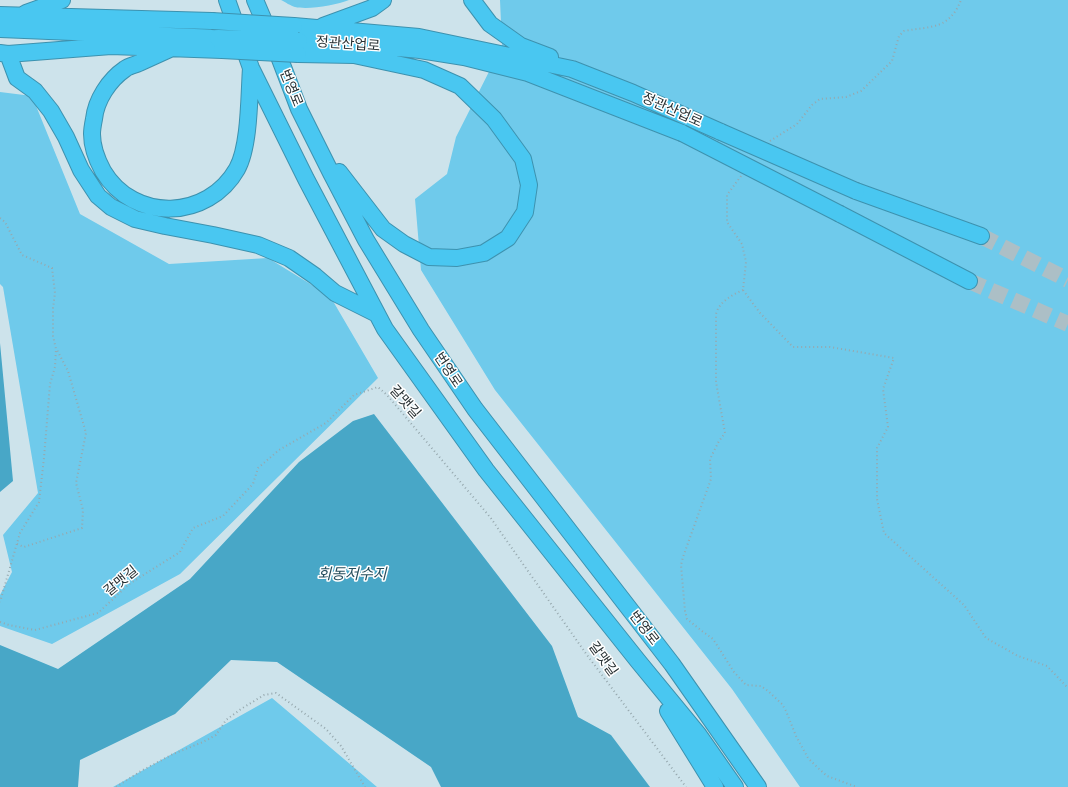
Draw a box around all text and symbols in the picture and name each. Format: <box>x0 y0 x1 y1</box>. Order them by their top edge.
street label: 정관산업로 <box>315 33 381 55</box>
street label: 번영로 <box>276 67 306 109</box>
street label: 정관산업로 <box>639 89 705 131</box>
street label: 번영로 <box>430 349 466 391</box>
street label: 갈맷길 <box>386 382 424 422</box>
street label: 갈맷길 <box>101 562 141 600</box>
water label: 회동저수지 <box>318 565 386 583</box>
street label: 번영로 <box>625 608 663 648</box>
street label: 갈맷길 <box>585 638 621 680</box>

